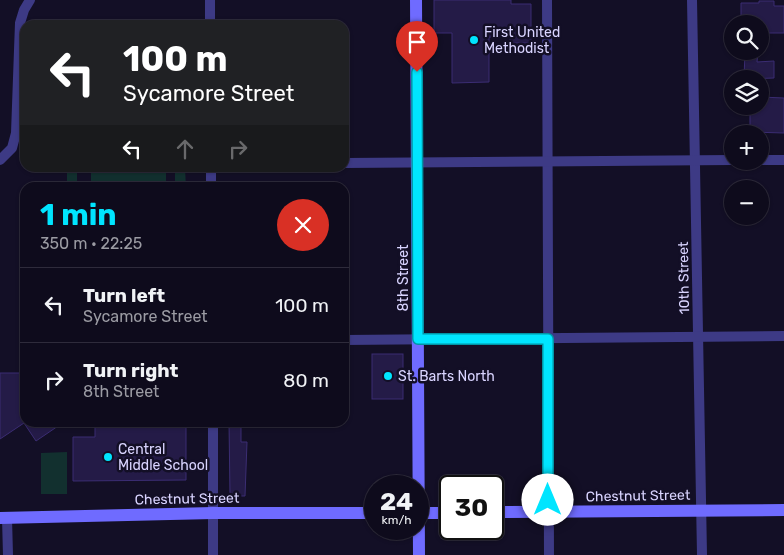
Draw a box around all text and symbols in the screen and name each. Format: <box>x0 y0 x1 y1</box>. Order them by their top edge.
map controls <box>724 15 769 225</box>
button: search <box>724 15 769 60</box>
pin <box>396 21 438 72</box>
place label: First United Methodist <box>484 24 560 57</box>
icon: arrive <box>403 28 431 56</box>
marker: First United Methodist <box>468 34 480 46</box>
text: 100 m <box>123 38 228 80</box>
icon: left <box>40 40 105 105</box>
button: layers <box>724 70 769 115</box>
text: Sycamore Street <box>123 80 294 107</box>
button: + <box>724 125 769 170</box>
icon: left <box>118 135 146 163</box>
icon: ahead <box>171 135 199 163</box>
icon: right <box>224 135 252 163</box>
button: − <box>724 180 769 225</box>
text: 1 min <box>40 197 117 233</box>
button: close <box>277 199 329 251</box>
text: 350 m · 22:25 <box>40 234 142 253</box>
street label: 10th Street <box>675 241 693 315</box>
street label: 8th Street <box>395 244 412 311</box>
text: Turn left <box>83 284 165 307</box>
icon: left <box>40 291 68 319</box>
text: 100 m <box>275 294 329 317</box>
text: Sycamore Street <box>83 307 208 326</box>
text: Turn right <box>83 359 178 382</box>
icon: right <box>40 366 68 394</box>
place label: St. Barts North <box>398 368 495 385</box>
text: 80 m <box>283 369 329 392</box>
marker: St. Barts North <box>382 370 394 382</box>
text: 8th Street <box>83 382 159 401</box>
place label: Central Middle School <box>118 441 208 474</box>
marker: Central Middle School <box>102 451 114 463</box>
position arrow <box>521 473 573 525</box>
speed limit sign: 30 <box>439 475 504 540</box>
text: 24 <box>380 487 413 516</box>
street label: Chestnut Street <box>586 487 691 505</box>
street label: Chestnut Street <box>135 490 240 508</box>
text: km/h <box>382 513 411 527</box>

